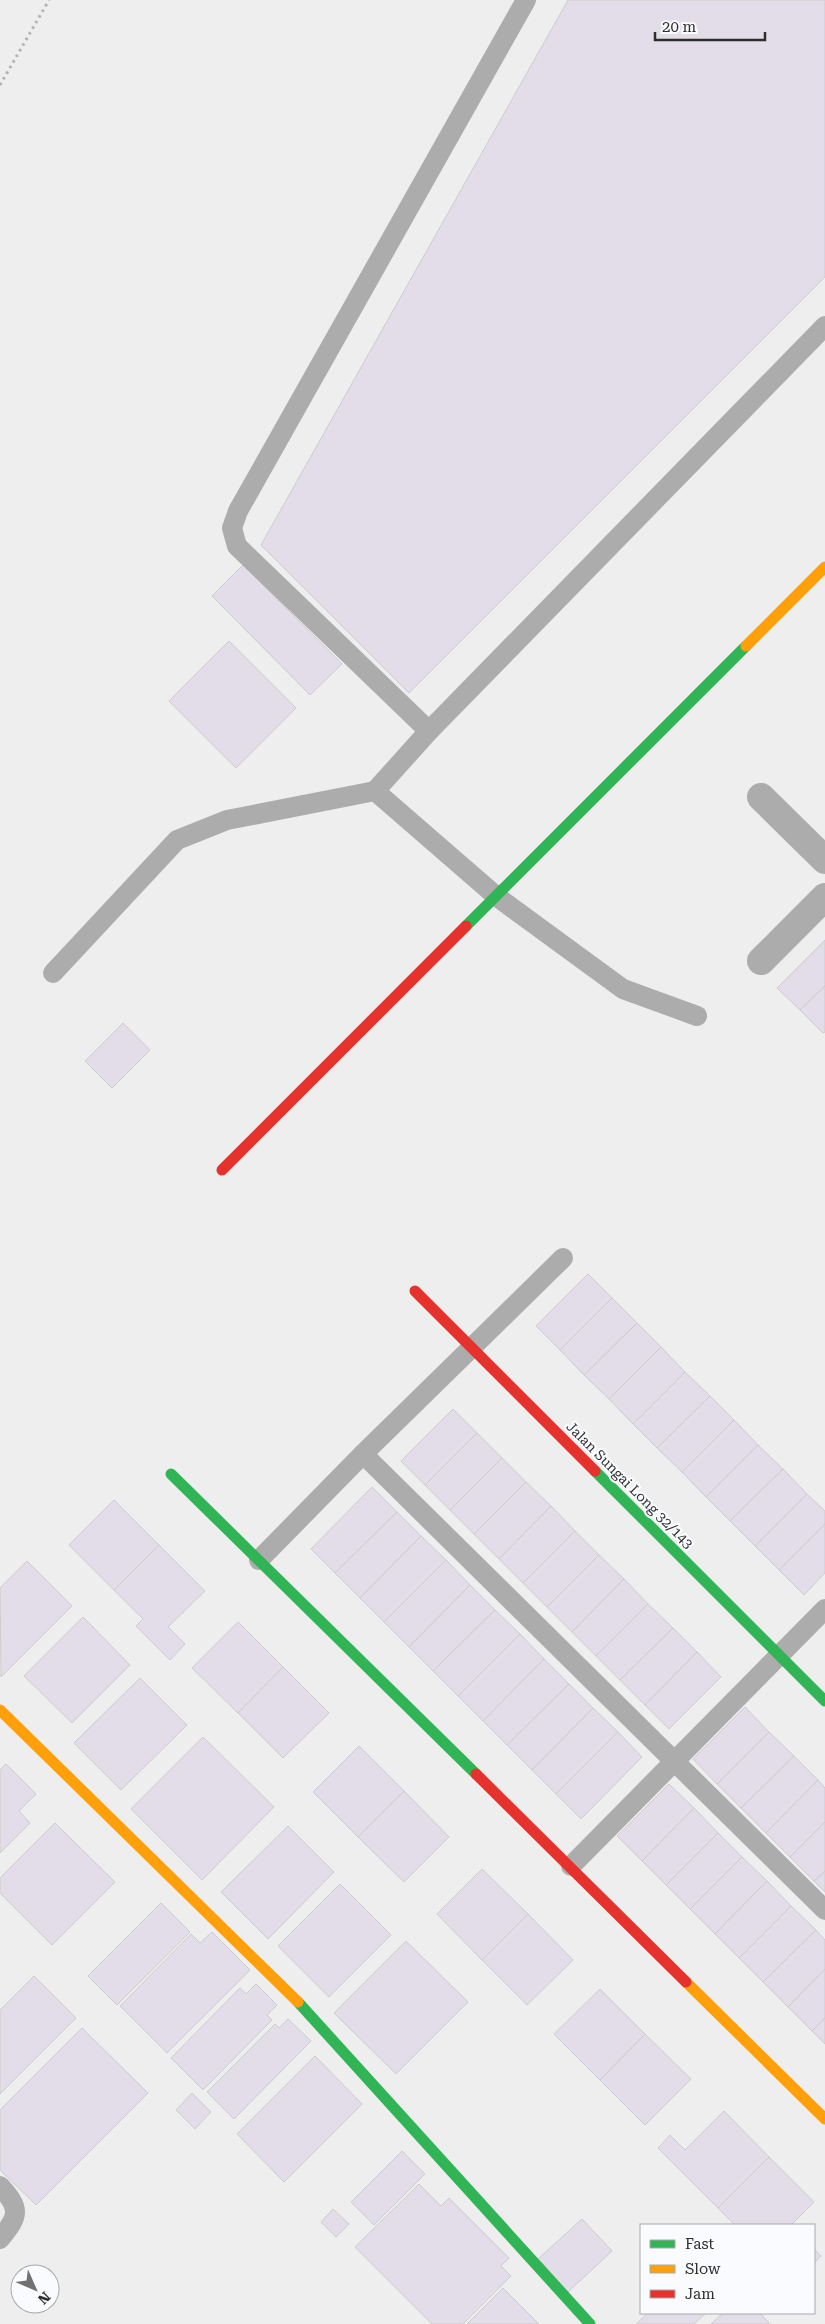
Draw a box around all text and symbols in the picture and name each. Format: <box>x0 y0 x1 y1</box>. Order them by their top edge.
scale bar <box>655 10 765 42</box>
text: 20 m <box>662 18 697 36</box>
street label: Jalan Sungai Long 32/143 <box>563 1418 697 1552</box>
legend <box>640 2224 815 2314</box>
text: Fast <box>685 2235 715 2253</box>
text: Slow <box>685 2260 721 2278</box>
north arrow <box>10 2264 60 2314</box>
text: Jam <box>685 2285 715 2303</box>
text: N <box>35 2289 54 2308</box>

